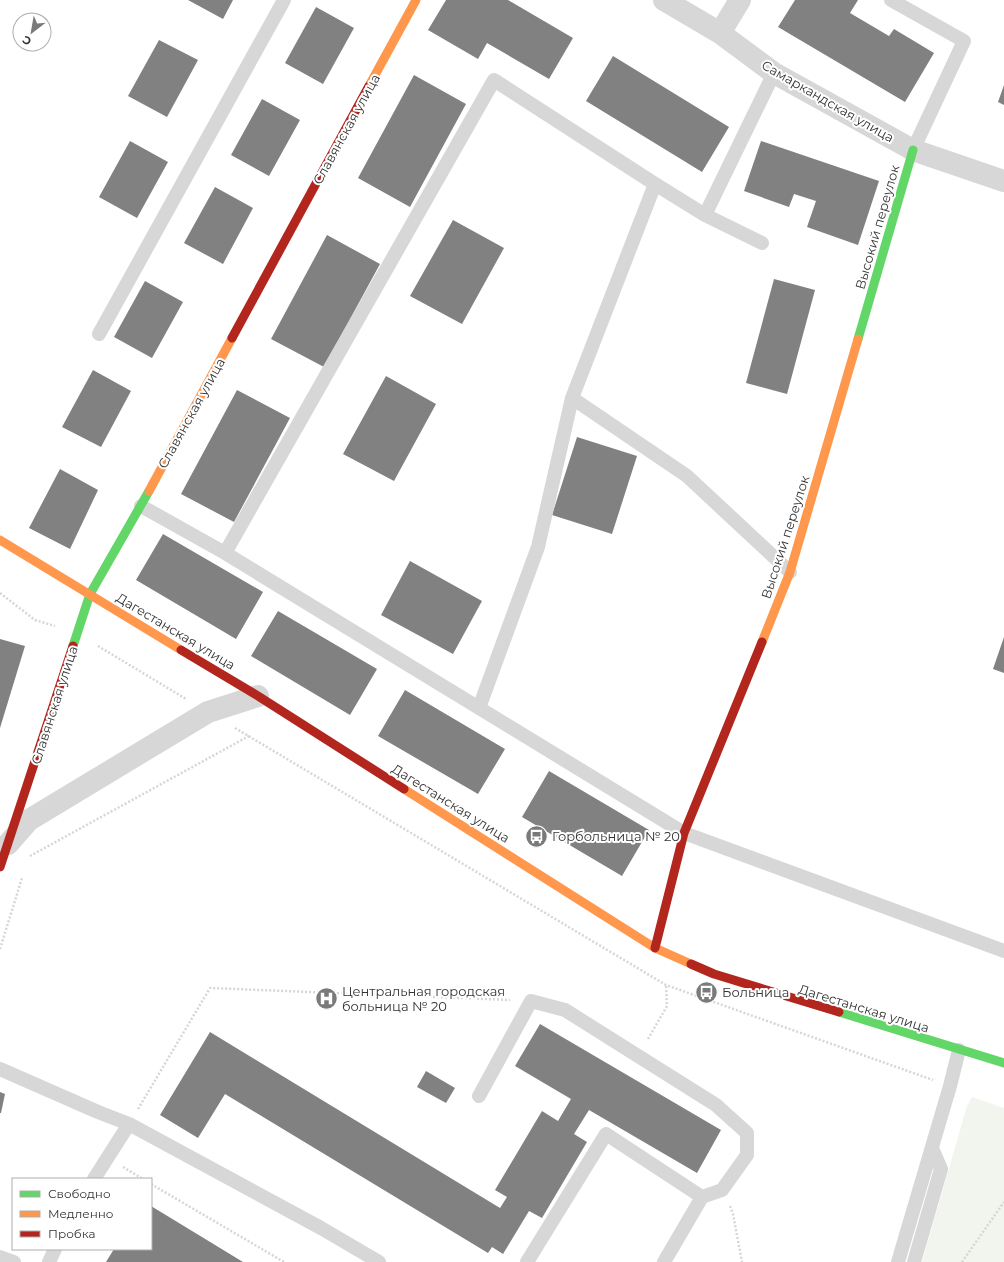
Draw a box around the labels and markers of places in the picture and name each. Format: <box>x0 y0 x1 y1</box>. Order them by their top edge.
bus stop icon: Горбольница № 20 <box>523 823 549 849</box>
place label: Горбольница № 20 <box>552 828 680 844</box>
bus stop icon: Больница <box>693 979 719 1005</box>
place label: Центральная городская больница № 20 <box>342 983 505 1014</box>
place label: Больница <box>722 984 789 1000</box>
hospital icon: Центральная городская больница № 20 <box>314 985 340 1011</box>

